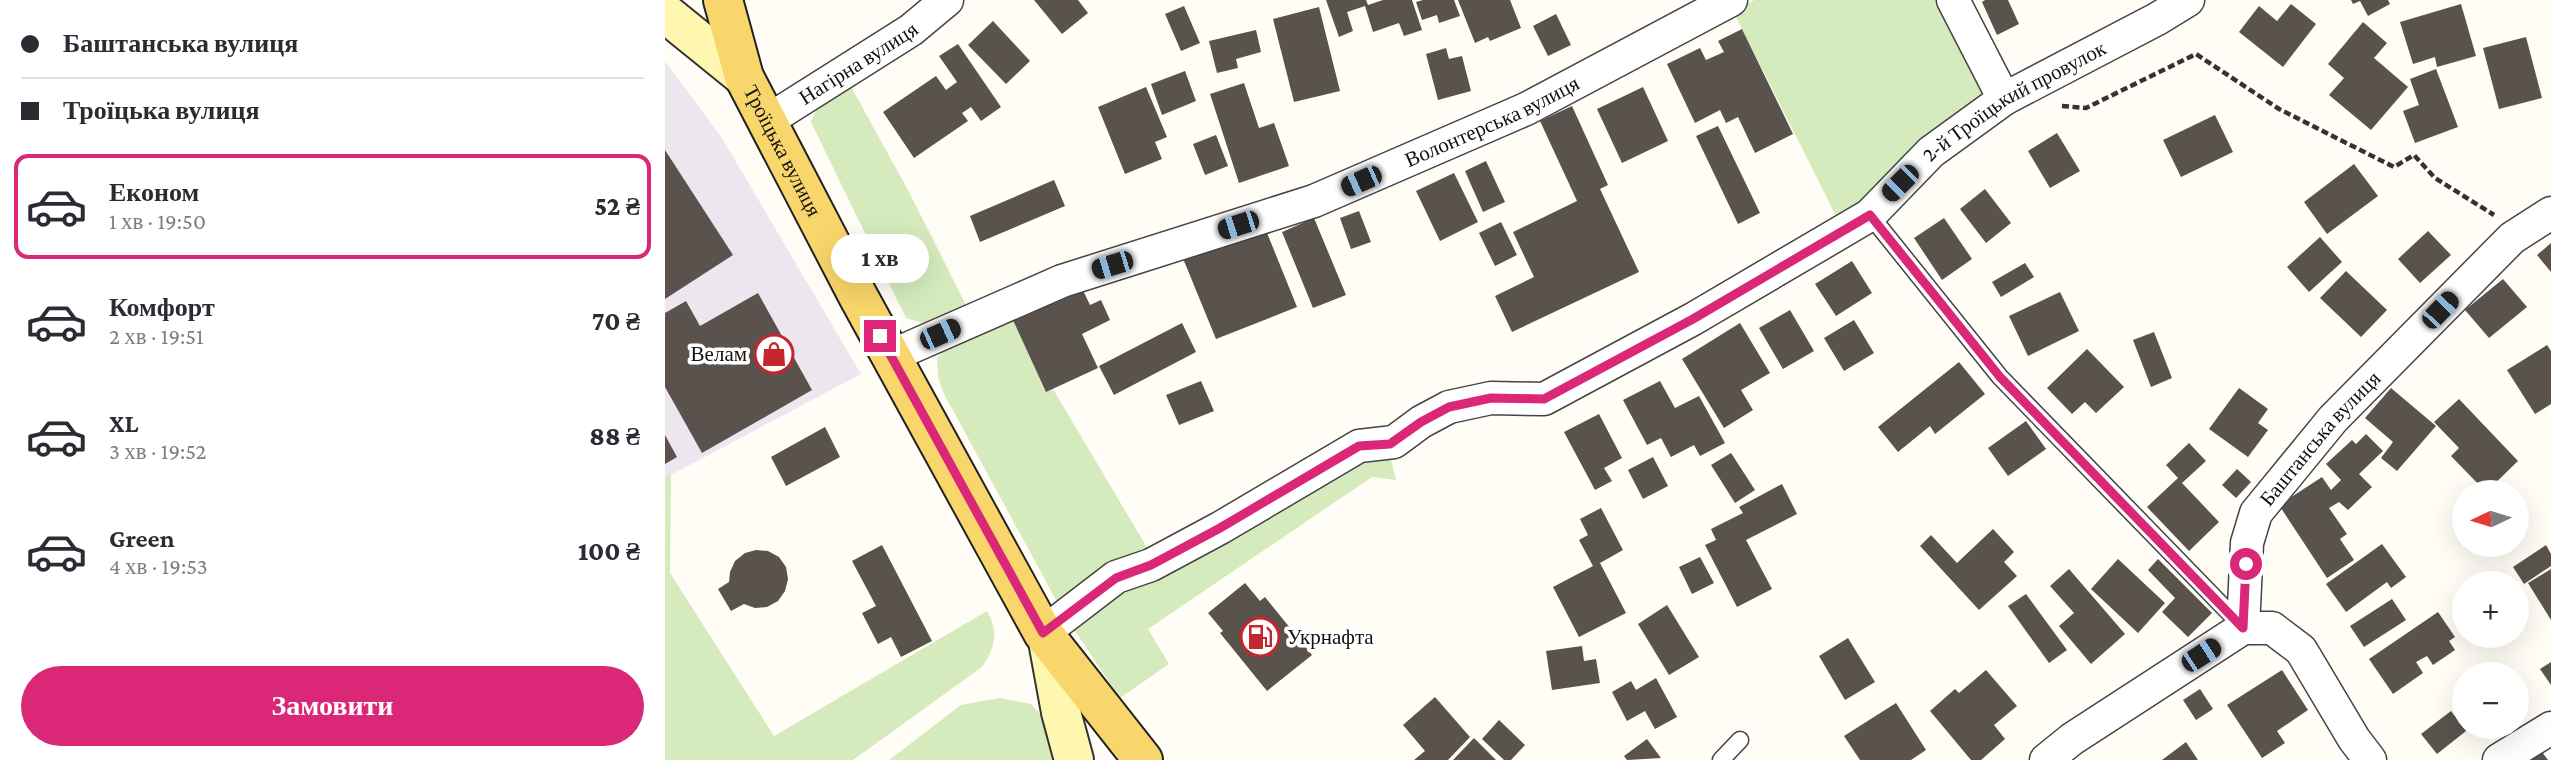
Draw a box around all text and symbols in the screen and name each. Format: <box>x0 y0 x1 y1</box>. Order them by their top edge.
street label: Нагірна вулиця <box>795 17 923 110</box>
text: Баштанська вулиця <box>63 29 298 58</box>
street label: 2-й Троїцький провулок <box>1917 36 2111 166</box>
street label: Волонтерська вулиця <box>1401 71 1583 172</box>
street label: Троїцька вулиця <box>738 81 827 221</box>
text: Троїцька вулиця <box>63 96 259 125</box>
car <box>1878 161 1923 205</box>
car <box>1338 163 1385 199</box>
icon: car <box>25 175 88 238</box>
text: Економ <box>109 178 199 207</box>
text: 52 ₴ <box>594 192 640 221</box>
text: 1 хв · 19:50 <box>109 208 206 234</box>
car <box>1215 209 1262 241</box>
callout: 1 хв <box>831 234 929 284</box>
text: 1 хв <box>861 245 899 271</box>
car <box>1089 249 1136 281</box>
car <box>2418 288 2463 332</box>
icon: car <box>25 290 88 353</box>
text: Комфорт <box>109 293 215 322</box>
text: 70 ₴ <box>592 307 640 336</box>
car <box>917 316 964 352</box>
route end <box>864 320 896 352</box>
text: 2 хв · 19:51 <box>109 323 204 349</box>
shop icon: Велам <box>753 333 795 375</box>
place label: Велам <box>691 342 747 366</box>
street label: Баштанська вулиця <box>2255 366 2386 511</box>
icon: car <box>25 405 88 468</box>
text: XL <box>109 409 138 438</box>
text: 88 ₴ <box>589 422 640 451</box>
text: 3 хв · 19:52 <box>109 438 207 464</box>
north arrow <box>2452 480 2529 556</box>
map controls <box>2452 480 2529 739</box>
icon: car <box>25 520 88 583</box>
text: Green <box>109 524 175 553</box>
text: 100 ₴ <box>578 537 640 566</box>
route start <box>2230 548 2262 580</box>
text: 4 хв · 19:53 <box>109 553 208 579</box>
button: + <box>2452 571 2529 648</box>
fuel station icon: Укрнафта <box>1239 616 1281 658</box>
place label: Укрнафта <box>1287 625 1374 649</box>
car <box>2178 635 2225 675</box>
button: − <box>2452 662 2529 739</box>
button: Замовити <box>21 666 644 746</box>

